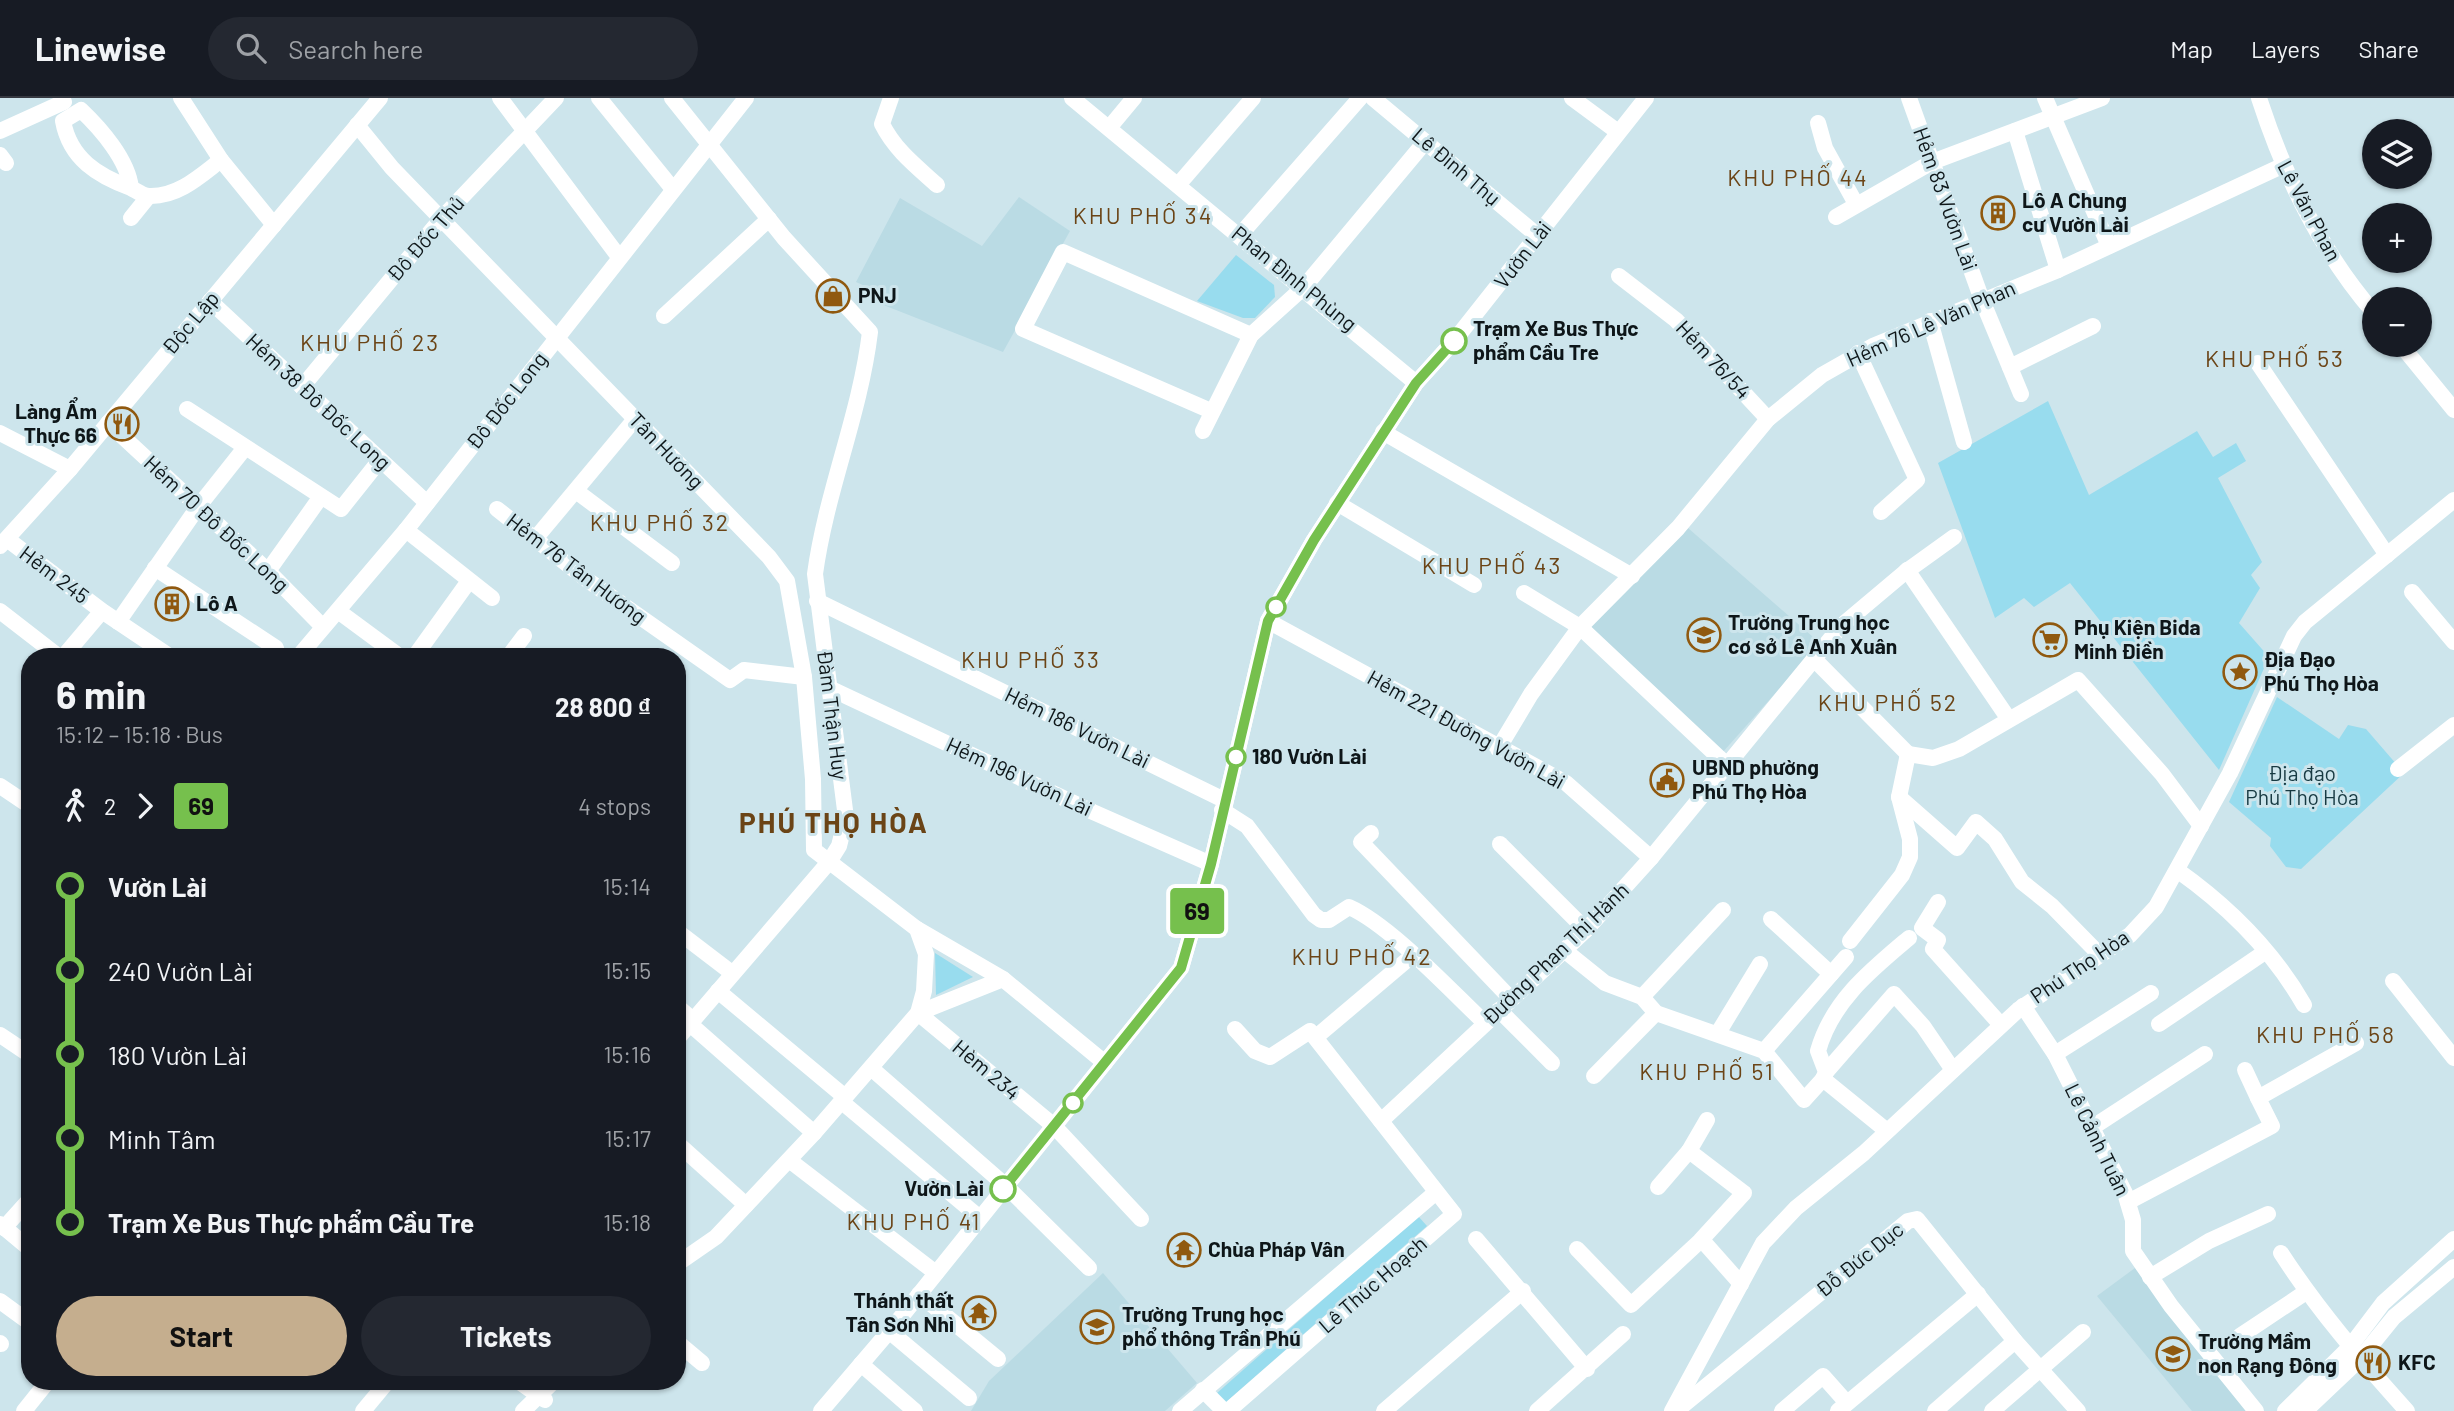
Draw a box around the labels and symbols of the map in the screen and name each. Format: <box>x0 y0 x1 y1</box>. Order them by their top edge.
street label: Lê Đình Thụ <box>1408 122 1506 210</box>
street label: Hẻm 83 Vườn Lài <box>1909 123 1984 274</box>
street label: Lê Văn Phan <box>2273 156 2347 265</box>
district label: KHU PHỐ 44 <box>1727 163 1869 191</box>
place label: Lô A Chung cư Vườn Lài <box>2022 187 2129 236</box>
street label: Đô Đốc Thủ <box>381 190 469 286</box>
building icon: Lô A Chung cư Vườn Lài <box>1979 194 2017 232</box>
district label: KHU PHỐ 34 <box>1073 201 1213 229</box>
street label: Vườn Lài <box>1488 216 1556 293</box>
street label: Phan Đình Phùng <box>1228 220 1362 336</box>
street label: Hẻm 76 Lê Văn Phan <box>1842 274 2019 371</box>
shop icon: PNJ <box>814 277 852 315</box>
place label: PNJ <box>858 282 897 307</box>
street label: Độc Lập <box>156 285 224 359</box>
place label: Trạm Xe Bus Thực phẩm Cầu Tre <box>1473 315 1639 364</box>
street label: Hẻm 76/54 <box>1672 315 1757 403</box>
street label: Hẻm 38 Đô Đốc Long <box>241 327 397 474</box>
district label: KHU PHỐ 23 <box>300 328 440 356</box>
marker: Trạm Xe Bus Thực phẩm Cầu Tre <box>1441 328 1467 354</box>
district label: KHU PHỐ 53 <box>2205 344 2345 372</box>
street label: Đô Đốc Long <box>460 346 552 454</box>
place label: Làng Ẩm Thực 66 <box>15 396 97 447</box>
restaurant icon: Làng Ẩm Thực 66 <box>103 405 141 443</box>
street label: Tân Hương <box>624 406 710 493</box>
street label: Hẻm 70 Đô Đốc Long <box>139 449 295 596</box>
street label: Hẻm 76 Tân Hương <box>502 507 652 628</box>
district label: KHU PHỐ 32 <box>590 508 730 536</box>
street label: Hẻm 245 <box>15 540 94 608</box>
district label: KHU PHỐ 43 <box>1422 551 1562 579</box>
building icon: Lô A <box>153 585 191 623</box>
place label: Lô A <box>196 590 238 615</box>
unlabelled marker <box>1266 597 1286 617</box>
place label: Trường Trung học cơ sở Lê Anh Xuân <box>1728 609 1897 658</box>
place label: Phụ Kiện Bida Minh Điền <box>2074 614 2201 663</box>
school or university icon: Trường Trung học cơ sở Lê Anh Xuân <box>1685 616 1723 654</box>
supermarket icon: Phụ Kiện Bida Minh Điền <box>2031 621 2069 659</box>
district label: KHU PHỐ 33 <box>961 645 1101 673</box>
place label: Địa Đạo Phú Thọ Hòa <box>2264 646 2379 695</box>
street label: Đàm Thận Huy <box>813 648 854 781</box>
place icon: Địa Đạo Phú Thọ Hòa <box>2221 653 2259 691</box>
street label: Hẻm 221 Đường Vườn Lài <box>1364 664 1570 793</box>
street label: Hẻm 186 Vườn Lài <box>1001 681 1154 773</box>
district label: KHU PHỐ 52 <box>1818 688 1958 716</box>
street label: Hẻm 196 Vườn Lài <box>943 731 1097 820</box>
place label: 180 Vườn Lài <box>1252 743 1367 768</box>
marker: 180 Vườn Lài <box>1226 747 1246 767</box>
place label: UBND phường Phú Thọ Hòa <box>1692 754 1819 803</box>
park label: Địa đạo Phú Thọ Hòa <box>2245 760 2359 809</box>
public building icon: UBND phường Phú Thọ Hòa <box>1648 761 1686 799</box>
district label: PHÚ THỌ HÒA <box>739 805 929 839</box>
street label: Đường Phan Thị Hành <box>1477 877 1633 1029</box>
line badge: 69 <box>1166 888 1228 934</box>
street label: Phú Thọ Hòa <box>2025 924 2133 1008</box>
district label: KHU PHỐ 42 <box>1291 942 1433 970</box>
district label: KHU PHỐ 58 <box>2256 1020 2396 1048</box>
street label: Hèm 234 <box>948 1034 1026 1104</box>
district label: KHU PHỐ 51 <box>1639 1057 1775 1085</box>
street label: Lê Cảnh Tuân <box>2060 1079 2136 1200</box>
unlabelled marker <box>1063 1093 1083 1113</box>
place label: Vườn Lài <box>904 1175 984 1200</box>
marker: Vườn Lài <box>990 1176 1016 1202</box>
district label: KHU PHỐ 41 <box>847 1207 981 1235</box>
street label: Đỗ Đức Dục <box>1810 1216 1908 1302</box>
street label: Lê Thúc Hoạch <box>1313 1230 1431 1338</box>
temple icon: Chùa Pháp Vân <box>1165 1231 1203 1269</box>
place label: Chùa Pháp Vân <box>1208 1236 1345 1261</box>
place label: Thánh thất Tân Sơn Nhì <box>846 1287 954 1336</box>
temple icon: Thánh thất Tân Sơn Nhì <box>960 1294 998 1332</box>
place label: Trường Trung học phổ thông Trần Phú <box>1122 1301 1301 1350</box>
school or university icon: Trường Trung học phổ thông Trần Phú <box>1078 1308 1116 1346</box>
place label: Trường Mầm non Rạng Đông <box>2198 1328 2337 1377</box>
school or university icon: Trường Mầm non Rạng Đông <box>2154 1335 2192 1373</box>
restaurant icon: KFC <box>2354 1344 2392 1382</box>
place label: KFC <box>2398 1349 2436 1374</box>

